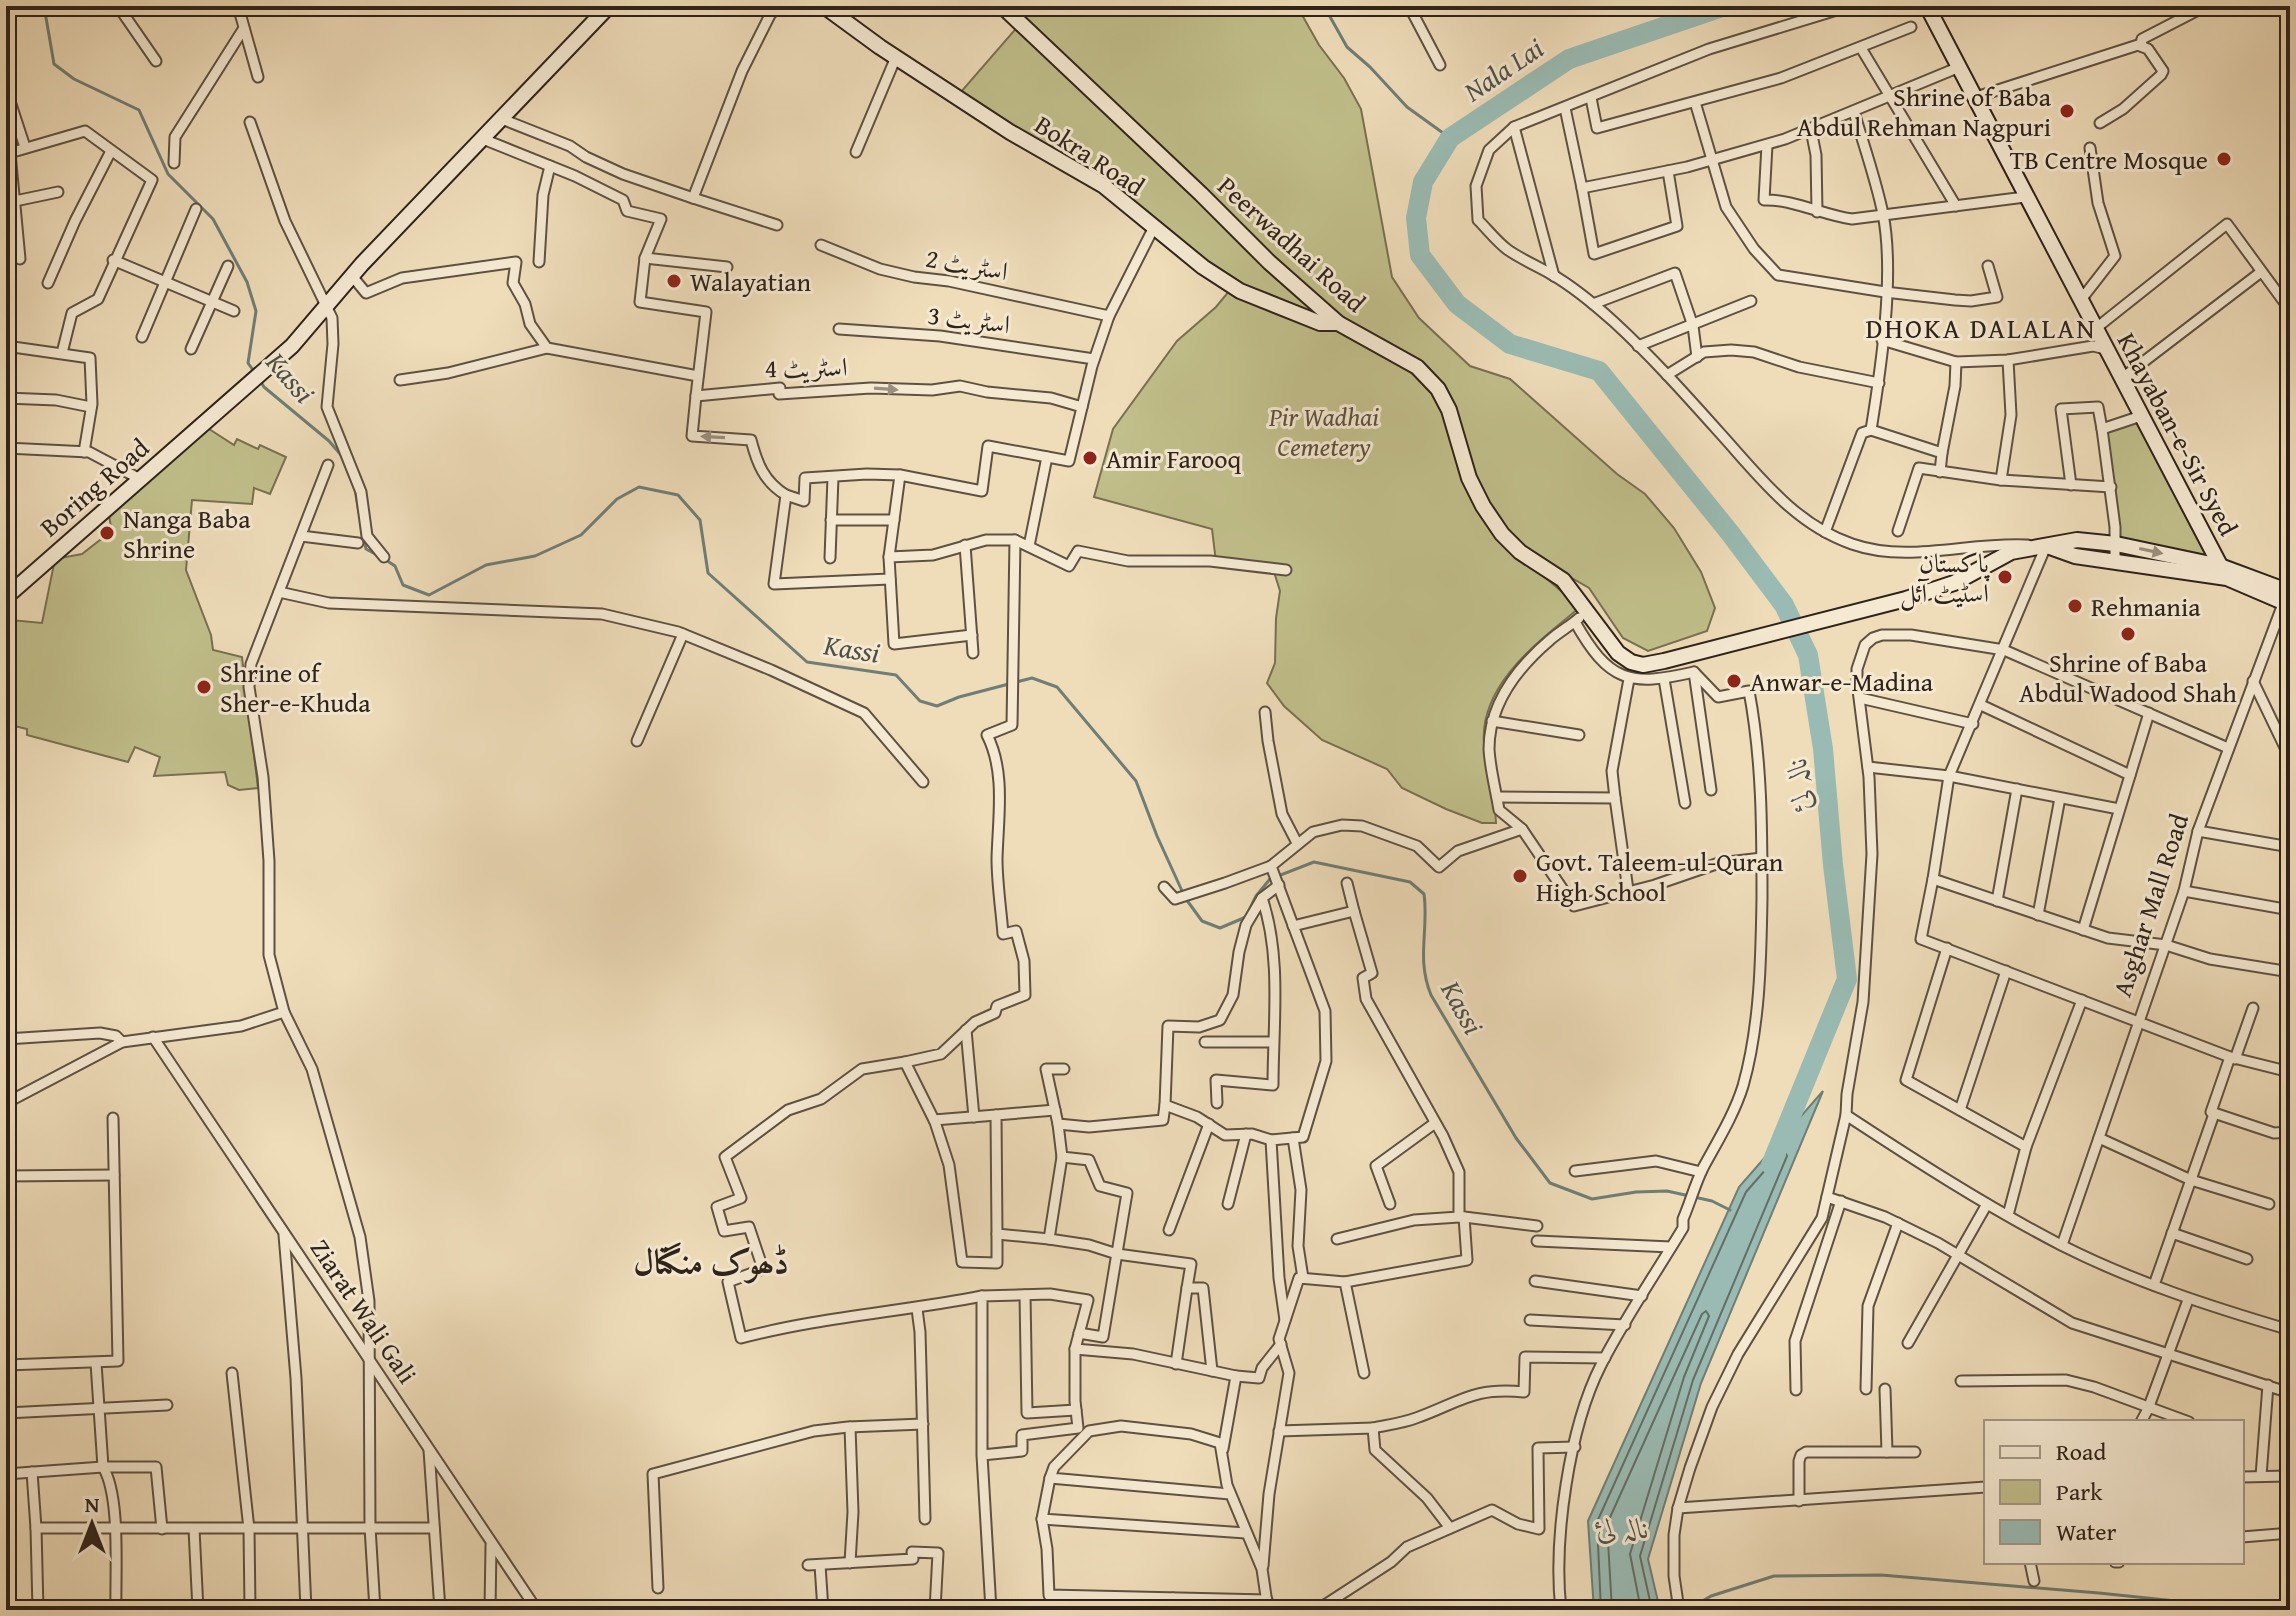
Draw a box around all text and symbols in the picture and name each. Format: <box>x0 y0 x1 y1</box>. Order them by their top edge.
water label: Nala Lai <box>1454 27 1551 111</box>
place label: Shrine of Baba Abdul Rehman Nagpuri <box>1797 77 2052 146</box>
marker: Shrine of Baba Abdul Rehman Nagpuri <box>2058 102 2076 120</box>
street label: Bokra Road <box>1027 105 1153 205</box>
place label: TB Centre Mosque <box>2010 140 2208 179</box>
marker: TB Centre Mosque <box>2215 150 2233 168</box>
street label: Peerwadhai Road <box>1209 167 1375 321</box>
street label: اسٹریٹ 2 <box>923 238 1011 290</box>
place label: Walayatian <box>690 262 812 301</box>
marker: Walayatian <box>665 272 683 290</box>
street label: اسٹریٹ 3 <box>926 295 1012 343</box>
district label: DHOKA DALALAN <box>1865 307 2097 348</box>
street label: Khayaban-e-Sir Syed <box>2108 325 2248 543</box>
water label: Kassi <box>257 342 325 411</box>
street label: اسٹریٹ 4 <box>764 347 848 387</box>
one-way arrow <box>874 383 899 396</box>
park label: Pir Wadhai Cemetery <box>1268 397 1379 466</box>
street label: Boring Road <box>31 428 157 546</box>
one-way arrow <box>700 431 725 444</box>
place label: Amir Farooq <box>1106 439 1242 478</box>
marker: Amir Farooq <box>1081 449 1099 467</box>
place label: Nanga Baba Shrine <box>123 499 251 568</box>
marker: Nanga Baba Shrine <box>98 524 116 542</box>
place label: پاکستان اسٹیٹ آئل <box>1900 543 1990 612</box>
one-way arrow <box>2139 545 2164 558</box>
marker: پاکستان اسٹیٹ آئل <box>1996 568 2014 586</box>
place label: Rehmania <box>2091 587 2201 626</box>
marker: Rehmania <box>2066 597 2084 615</box>
water label: Kassi <box>820 623 883 673</box>
marker: Shrine of Baba Abdul Wadood Shah <box>2119 625 2137 643</box>
place label: Shrine of Baba Abdul Wadood Shah <box>2019 643 2237 712</box>
place label: Shrine of Sher-e-Khuda <box>220 653 371 722</box>
place label: Anwar-e-Madina <box>1750 662 1934 701</box>
marker: Anwar-e-Madina <box>1725 672 1743 690</box>
marker: Shrine of Sher-e-Khuda <box>195 678 213 696</box>
water label: نالہ لئ <box>1775 756 1821 814</box>
street label: Asghar Mall Road <box>2102 808 2198 1002</box>
place label: Govt. Taleem-ul-Quran High School <box>1536 842 1784 911</box>
marker: Govt. Taleem-ul-Quran High School <box>1511 867 1529 885</box>
water label: Kassi <box>1431 972 1494 1041</box>
street label: Ziarat Wali Gali <box>301 1231 427 1391</box>
district label: ڈھوک منگتال <box>633 1236 789 1285</box>
legend <box>1984 1420 2244 1564</box>
text: Road <box>2056 1434 2106 1469</box>
text: Park <box>2056 1474 2103 1509</box>
north arrow <box>52 1484 132 1564</box>
text: N <box>85 1488 100 1520</box>
water label: نالہ لئ <box>1595 1507 1649 1548</box>
text: Water <box>2056 1514 2117 1549</box>

